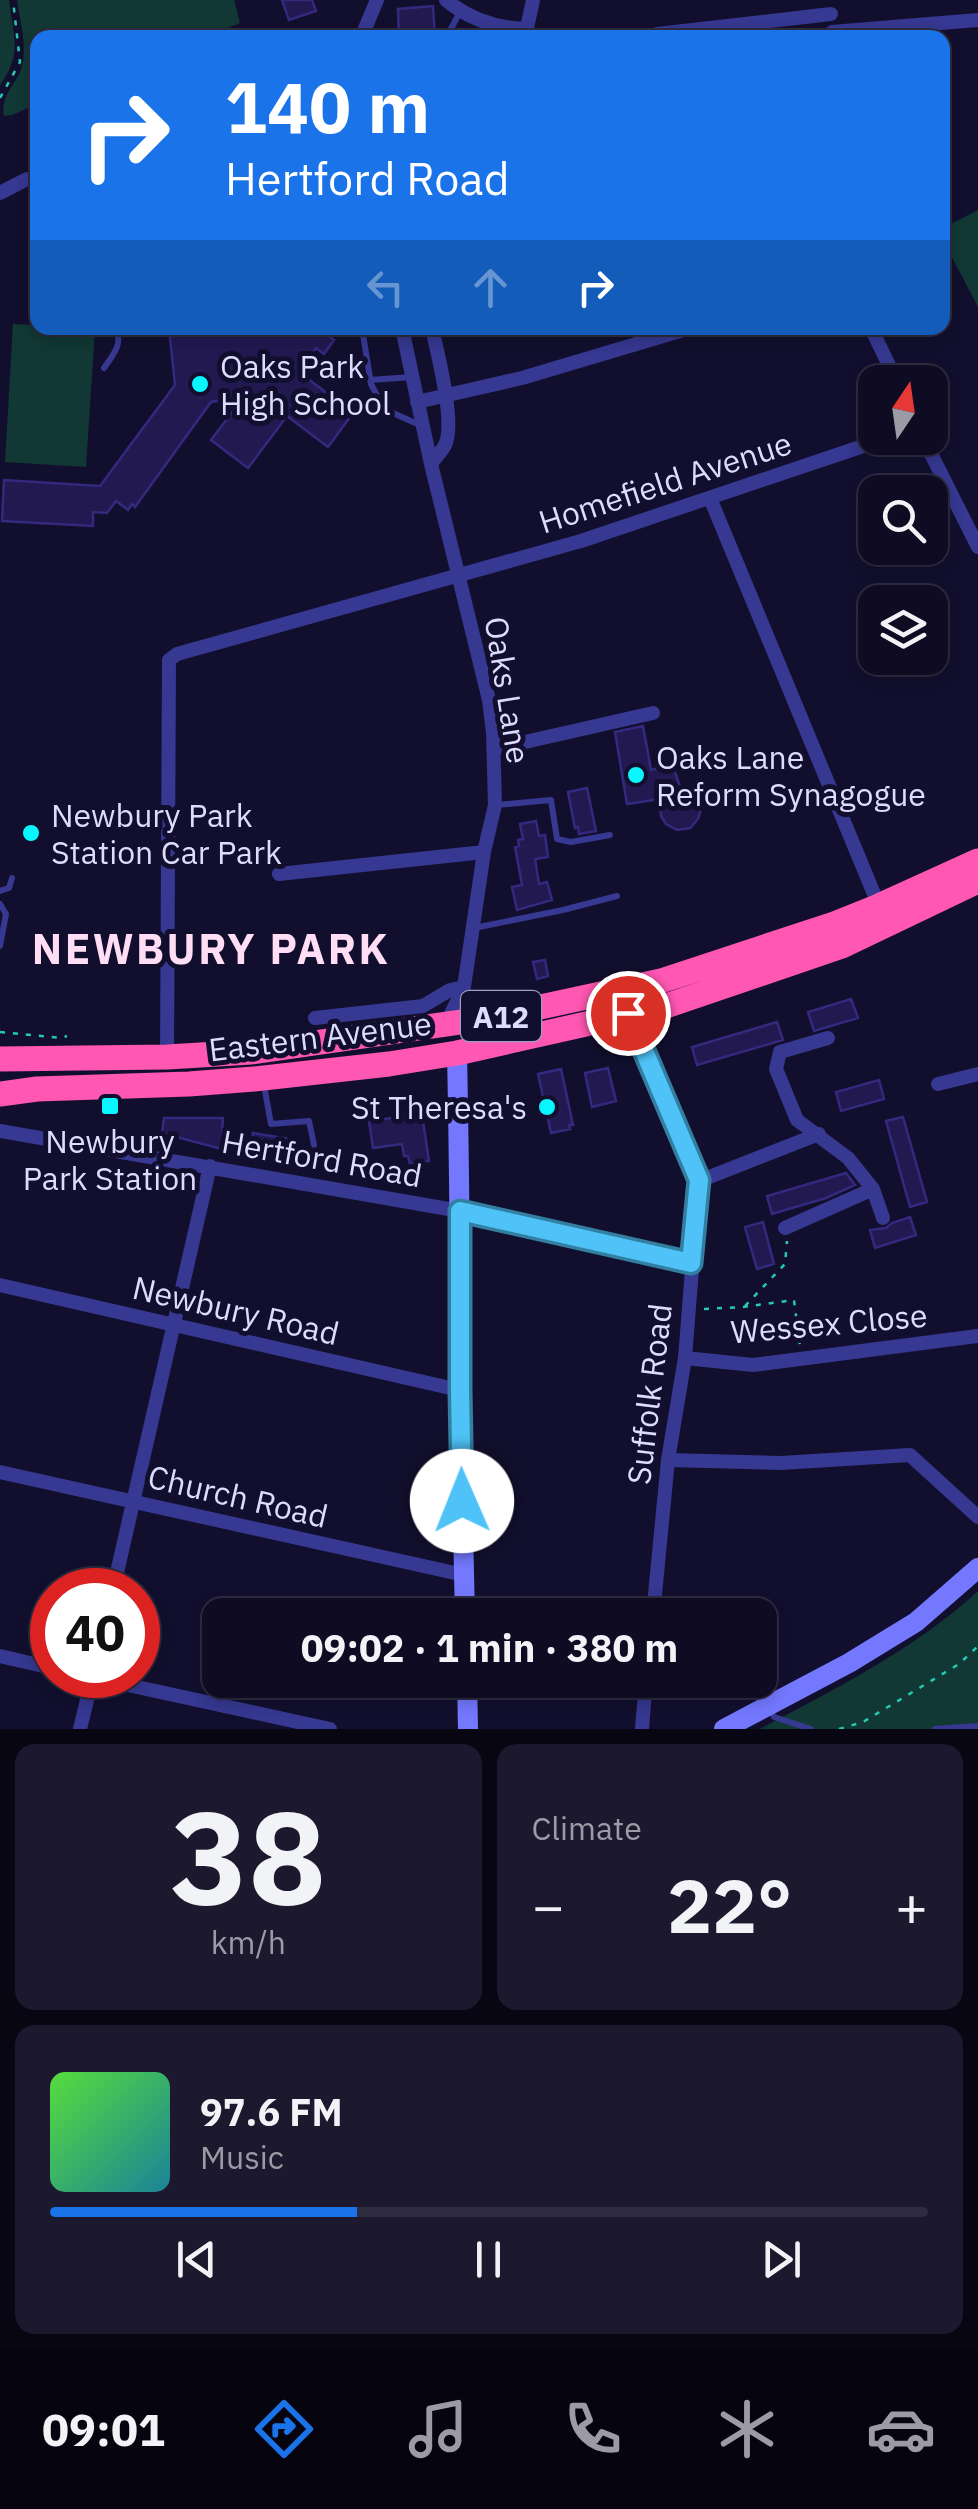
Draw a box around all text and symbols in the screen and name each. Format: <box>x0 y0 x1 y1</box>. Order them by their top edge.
text: 140 m <box>225 61 430 152</box>
icon: right <box>60 70 190 200</box>
text: Hertford Road <box>225 149 510 207</box>
icon: left <box>358 260 413 315</box>
icon: ahead <box>463 260 518 315</box>
icon: right <box>568 260 623 315</box>
place label: Oaks Park High School <box>220 345 391 424</box>
north arrow <box>858 365 948 455</box>
map controls <box>858 365 948 675</box>
marker: Oaks Park High School <box>189 373 211 395</box>
street label: Homefield Avenue <box>533 421 797 543</box>
button: search <box>858 475 948 565</box>
button: layers <box>858 585 948 675</box>
street label: Oaks Lane <box>476 613 540 767</box>
place label: Oaks Lane Reform Synagogue <box>656 736 926 815</box>
marker: Oaks Lane Reform Synagogue <box>625 764 647 786</box>
place label: Newbury Park Station Car Park <box>51 794 282 873</box>
marker: Newbury Park Station Car Park <box>20 822 42 844</box>
district label: NEWBURY PARK <box>32 921 390 976</box>
pin <box>586 971 671 1056</box>
icon: arrive <box>601 986 656 1041</box>
road number: A12 <box>461 991 541 1041</box>
street label: Eastern Avenue <box>206 1002 434 1070</box>
place label: St Theresa's <box>351 1086 527 1128</box>
marker: Newbury Park Station <box>99 1095 121 1117</box>
marker: St Theresa's <box>536 1096 558 1118</box>
place label: Newbury Park Station <box>23 1120 197 1199</box>
street label: Hertford Road <box>219 1120 425 1196</box>
street label: Newbury Road <box>129 1266 343 1354</box>
street label: Wessex Close <box>729 1293 929 1353</box>
street label: Suffolk Road <box>617 1301 681 1487</box>
position arrow <box>410 1449 514 1553</box>
street label: Church Road <box>144 1455 332 1537</box>
speed limit sign: 40 <box>30 1568 160 1698</box>
text: 09:02 · 1 min · 380 m <box>301 1623 678 1672</box>
text: 38 <box>170 1771 326 1940</box>
text: Climate <box>532 1807 642 1849</box>
text: 22° <box>667 1856 792 1954</box>
text: − <box>532 1870 565 1941</box>
text: + <box>895 1870 928 1941</box>
text: km/h <box>211 1921 286 1963</box>
text: 97.6 FM <box>200 2087 343 2136</box>
text: Music <box>200 2136 284 2178</box>
icon: previous <box>169 2232 224 2287</box>
icon: pause <box>461 2232 516 2287</box>
icon: next <box>754 2232 809 2287</box>
icon: directions <box>249 2394 319 2464</box>
icon: music <box>403 2394 473 2464</box>
icon: phone <box>558 2394 628 2464</box>
icon: climate <box>712 2394 782 2464</box>
icon: car <box>866 2394 936 2464</box>
text: 09:01 <box>42 2400 165 2458</box>

